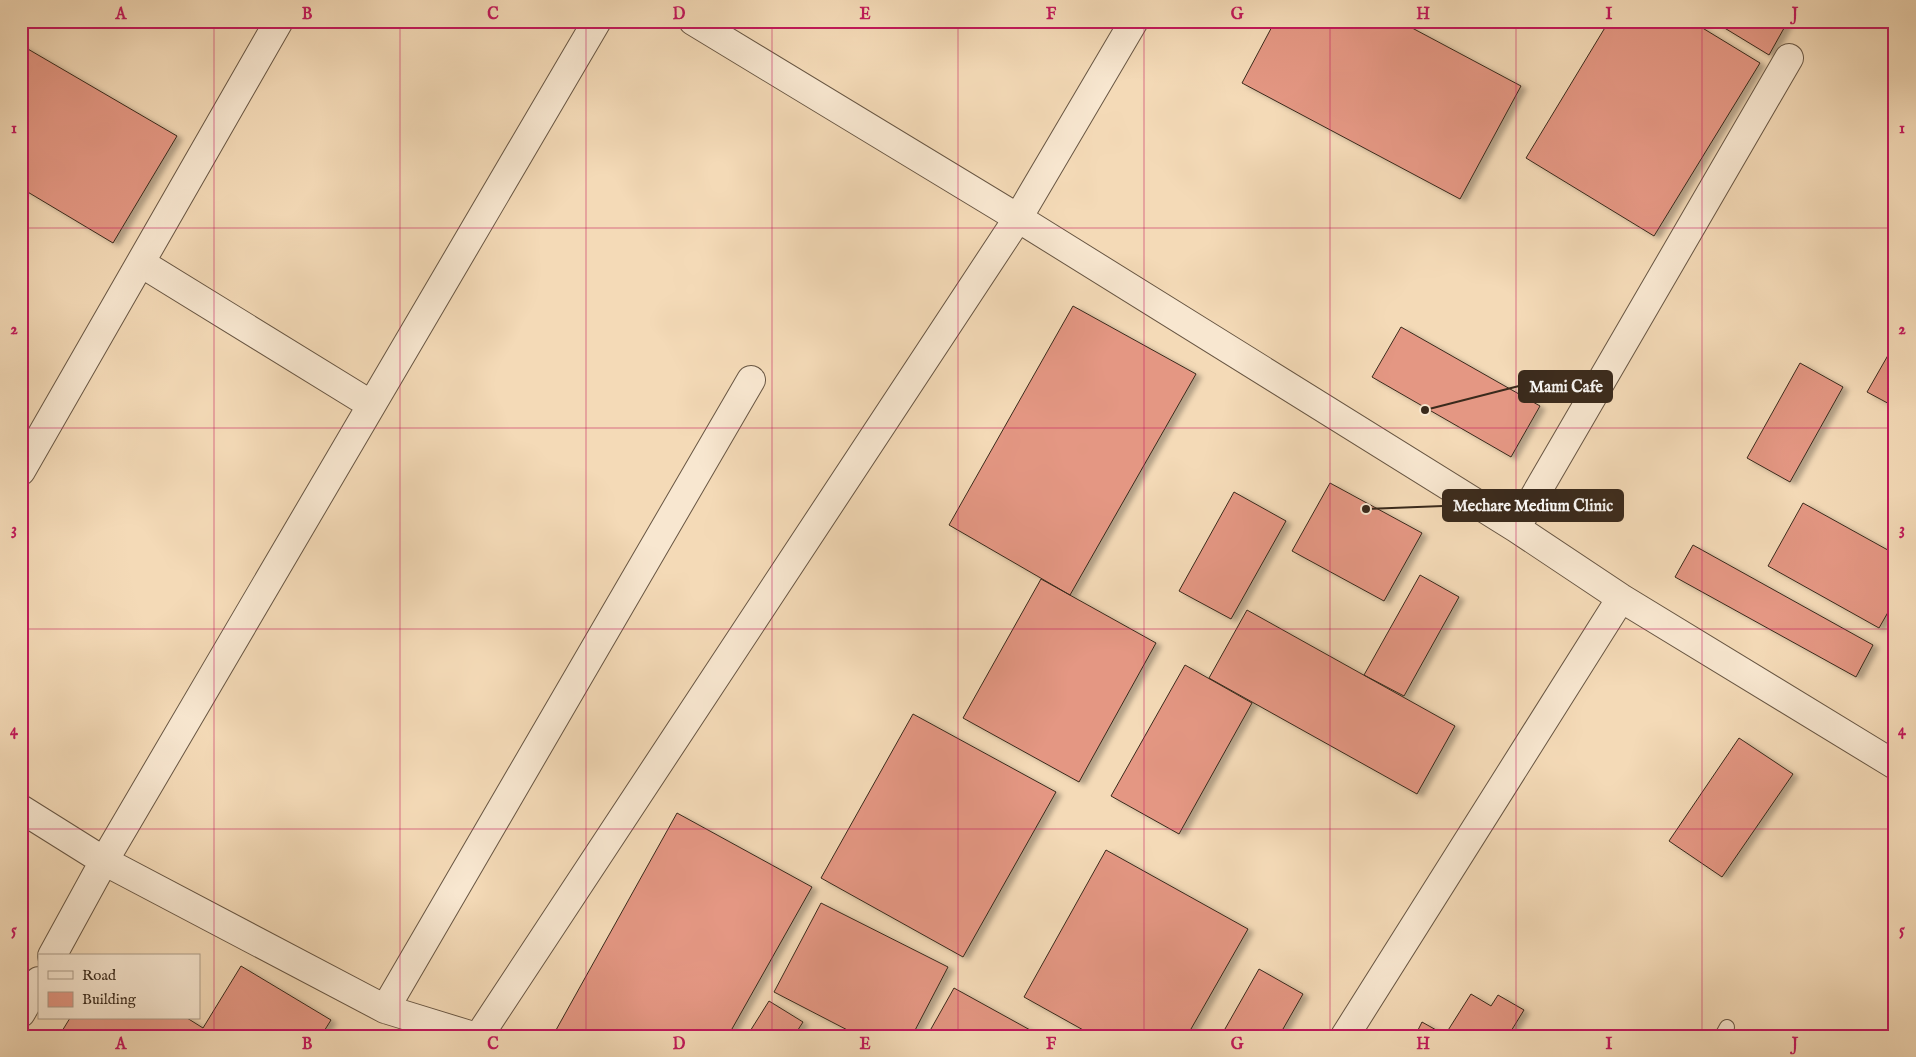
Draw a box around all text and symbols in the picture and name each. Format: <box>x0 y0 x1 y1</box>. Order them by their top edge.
text: A <box>115 5 128 25</box>
text: B <box>302 5 313 25</box>
text: C <box>487 5 499 25</box>
text: D <box>673 5 686 25</box>
text: E <box>859 5 871 25</box>
text: F <box>1046 5 1057 25</box>
text: G <box>1231 5 1244 25</box>
text: H <box>1416 5 1430 25</box>
text: I <box>1606 5 1613 25</box>
text: J <box>1790 5 1799 25</box>
text: 1 <box>11 119 17 139</box>
text: 1 <box>1899 119 1905 139</box>
text: 2 <box>10 320 18 340</box>
text: 2 <box>1898 320 1906 340</box>
callout: Mami Cafe <box>1519 371 1612 402</box>
text: Mami Cafe <box>1529 378 1603 398</box>
callout: Mechare Medium Clinic <box>1443 490 1623 521</box>
text: Mechare Medium Clinic <box>1453 497 1613 517</box>
text: 3 <box>11 520 17 540</box>
text: 3 <box>1899 520 1905 540</box>
text: 4 <box>10 721 19 741</box>
text: 4 <box>1898 721 1907 741</box>
text: 5 <box>11 921 17 941</box>
text: 5 <box>1899 921 1905 941</box>
legend <box>38 954 200 1020</box>
text: Road <box>82 966 117 985</box>
text: Building <box>82 990 137 1009</box>
text: A <box>115 1035 128 1055</box>
text: B <box>302 1035 313 1055</box>
text: C <box>487 1035 499 1055</box>
text: D <box>673 1035 686 1055</box>
text: E <box>859 1035 871 1055</box>
text: F <box>1046 1035 1057 1055</box>
text: G <box>1231 1035 1244 1055</box>
text: H <box>1416 1035 1430 1055</box>
text: I <box>1606 1035 1613 1055</box>
text: J <box>1790 1035 1799 1055</box>

